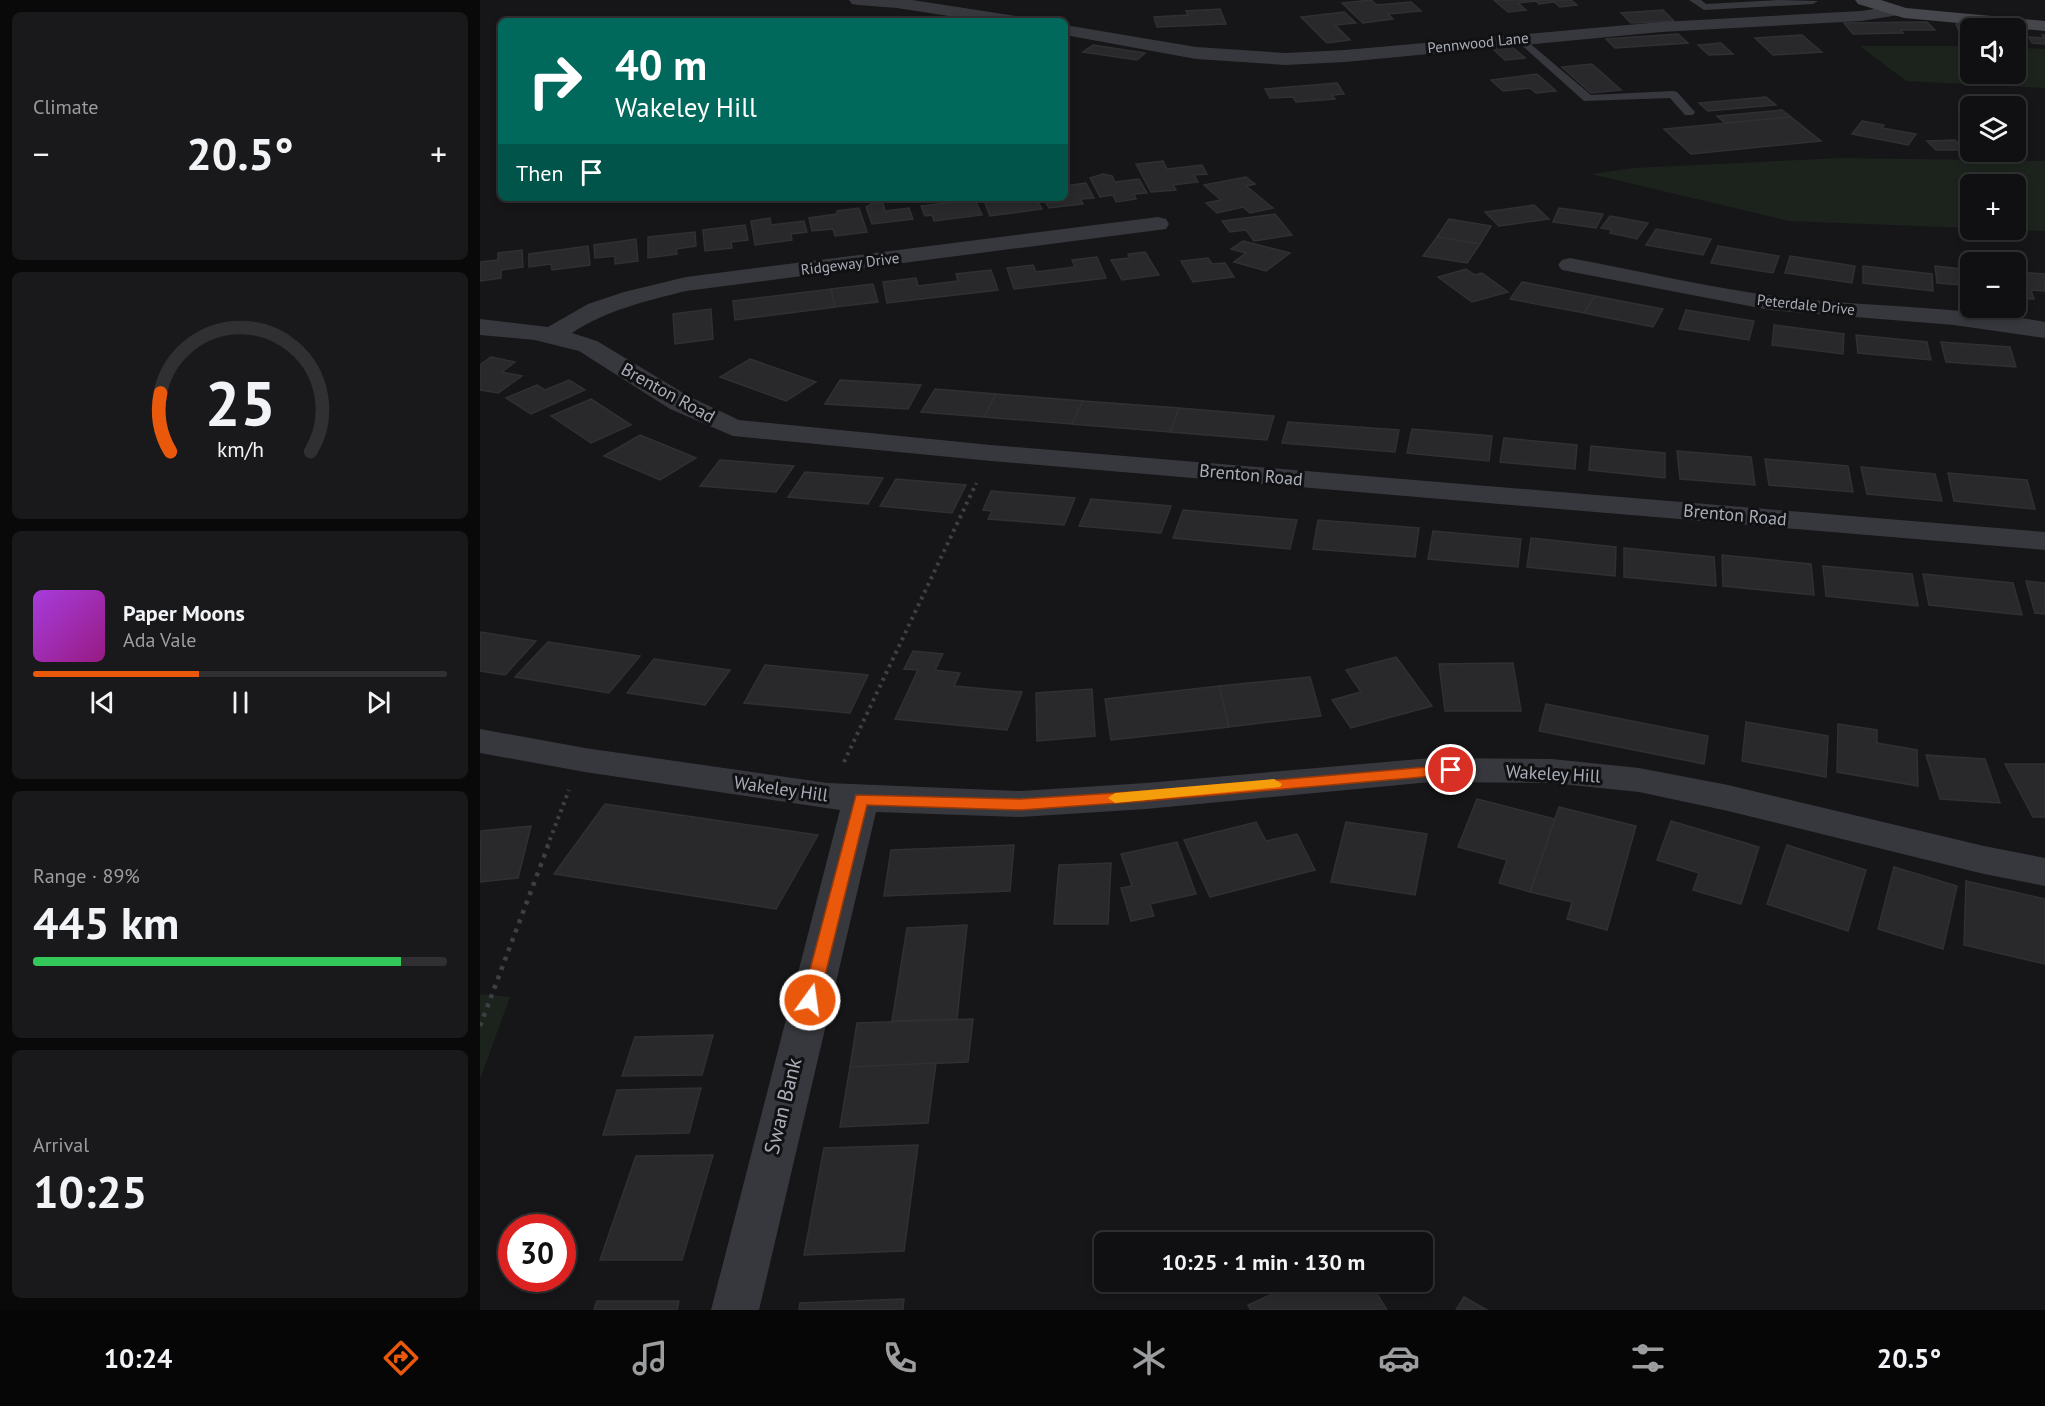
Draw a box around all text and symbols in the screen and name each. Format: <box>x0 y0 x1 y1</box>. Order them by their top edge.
map controls <box>1960 18 2026 318</box>
button: sound <box>1960 18 2026 84</box>
street label: Pennwood Lane <box>1426 28 1529 57</box>
text: 40 m <box>615 37 707 92</box>
icon: right <box>516 42 594 120</box>
text: Wakeley Hill <box>615 90 757 124</box>
text: Climate <box>33 94 99 120</box>
button: layers <box>1960 96 2026 162</box>
text: 20.5° <box>186 124 294 182</box>
text: − <box>33 132 50 175</box>
text: + <box>430 132 447 175</box>
icon: arrive <box>575 156 608 189</box>
text: Then <box>516 159 563 187</box>
button: + <box>1960 174 2026 240</box>
street label: Ridgeway Drive <box>800 248 900 279</box>
button: − <box>1960 252 2026 318</box>
street label: Peterdale Drive <box>1756 290 1856 319</box>
street label: Brenton Road <box>617 357 719 428</box>
text: 25 <box>205 363 275 444</box>
text: km/h <box>216 436 263 464</box>
street label: Brenton Road <box>1198 459 1304 490</box>
street label: Brenton Road <box>1682 499 1788 530</box>
text: Paper Moons <box>123 599 245 627</box>
text: Ada Vale <box>123 627 196 653</box>
icon: previous <box>86 686 119 719</box>
icon: pause <box>224 686 257 719</box>
icon: next <box>362 686 395 719</box>
pin <box>1425 744 1476 795</box>
icon: arrive <box>1434 753 1467 786</box>
street label: Wakeley Hill <box>1505 760 1602 787</box>
street label: Wakeley Hill <box>733 771 830 807</box>
text: Range · 89% <box>33 863 140 889</box>
text: 445 km <box>33 893 179 951</box>
position arrow <box>778 968 842 1032</box>
street label: Swan Bank <box>758 1055 808 1157</box>
text: Arrival <box>33 1132 89 1158</box>
text: 10:25 <box>33 1162 147 1220</box>
speed limit sign: 30 <box>498 1214 576 1292</box>
text: 10:25 · 1 min · 130 m <box>1162 1248 1365 1276</box>
icon: directions <box>380 1337 422 1379</box>
icon: music <box>629 1337 671 1379</box>
icon: phone <box>879 1337 921 1379</box>
icon: climate <box>1128 1337 1170 1379</box>
icon: car <box>1378 1337 1420 1379</box>
icon: filters <box>1627 1337 1669 1379</box>
text: 10:24 <box>104 1341 172 1375</box>
text: 20.5° <box>1877 1341 1941 1375</box>

